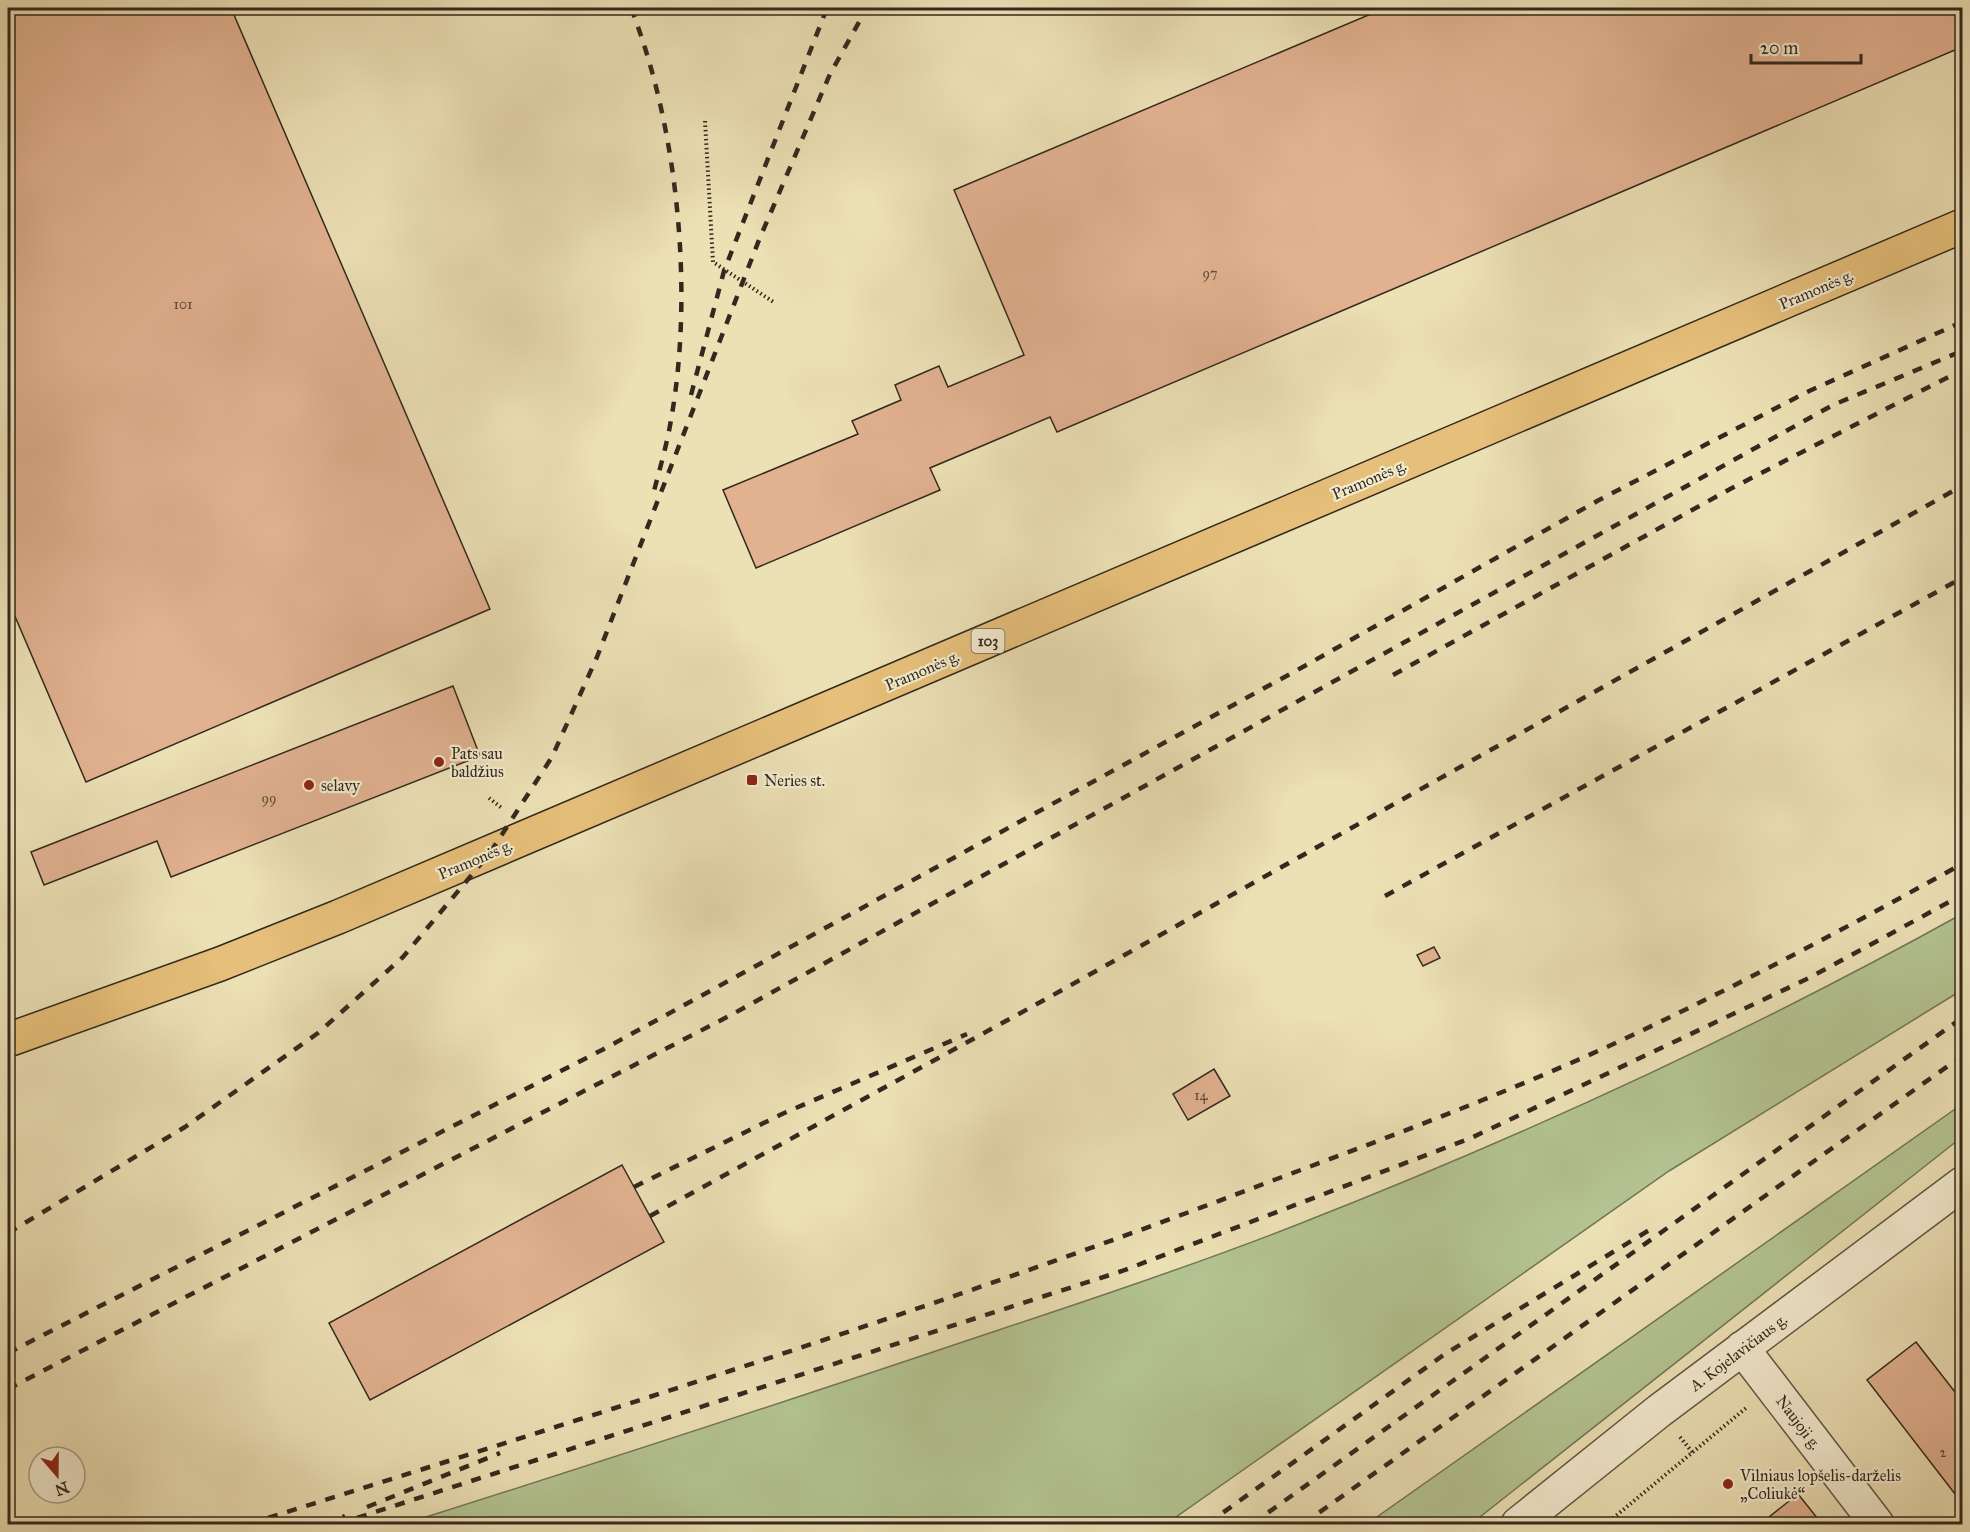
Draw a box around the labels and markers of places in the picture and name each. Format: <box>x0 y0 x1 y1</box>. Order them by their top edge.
place label: Pats sau baldžius <box>451 744 504 781</box>
marker: Pats sau baldžius <box>432 755 446 769</box>
place label: Neries st. <box>764 771 825 790</box>
marker: Neries st. <box>745 773 759 787</box>
place label: selavy <box>321 776 360 795</box>
marker: selavy <box>302 778 316 792</box>
place label: Vilniaus lopšelis-darželis „Coliukė“ <box>1739 1466 1901 1503</box>
marker: Vilniaus lopšelis-darželis „Coliukė“ <box>1721 1477 1735 1491</box>

